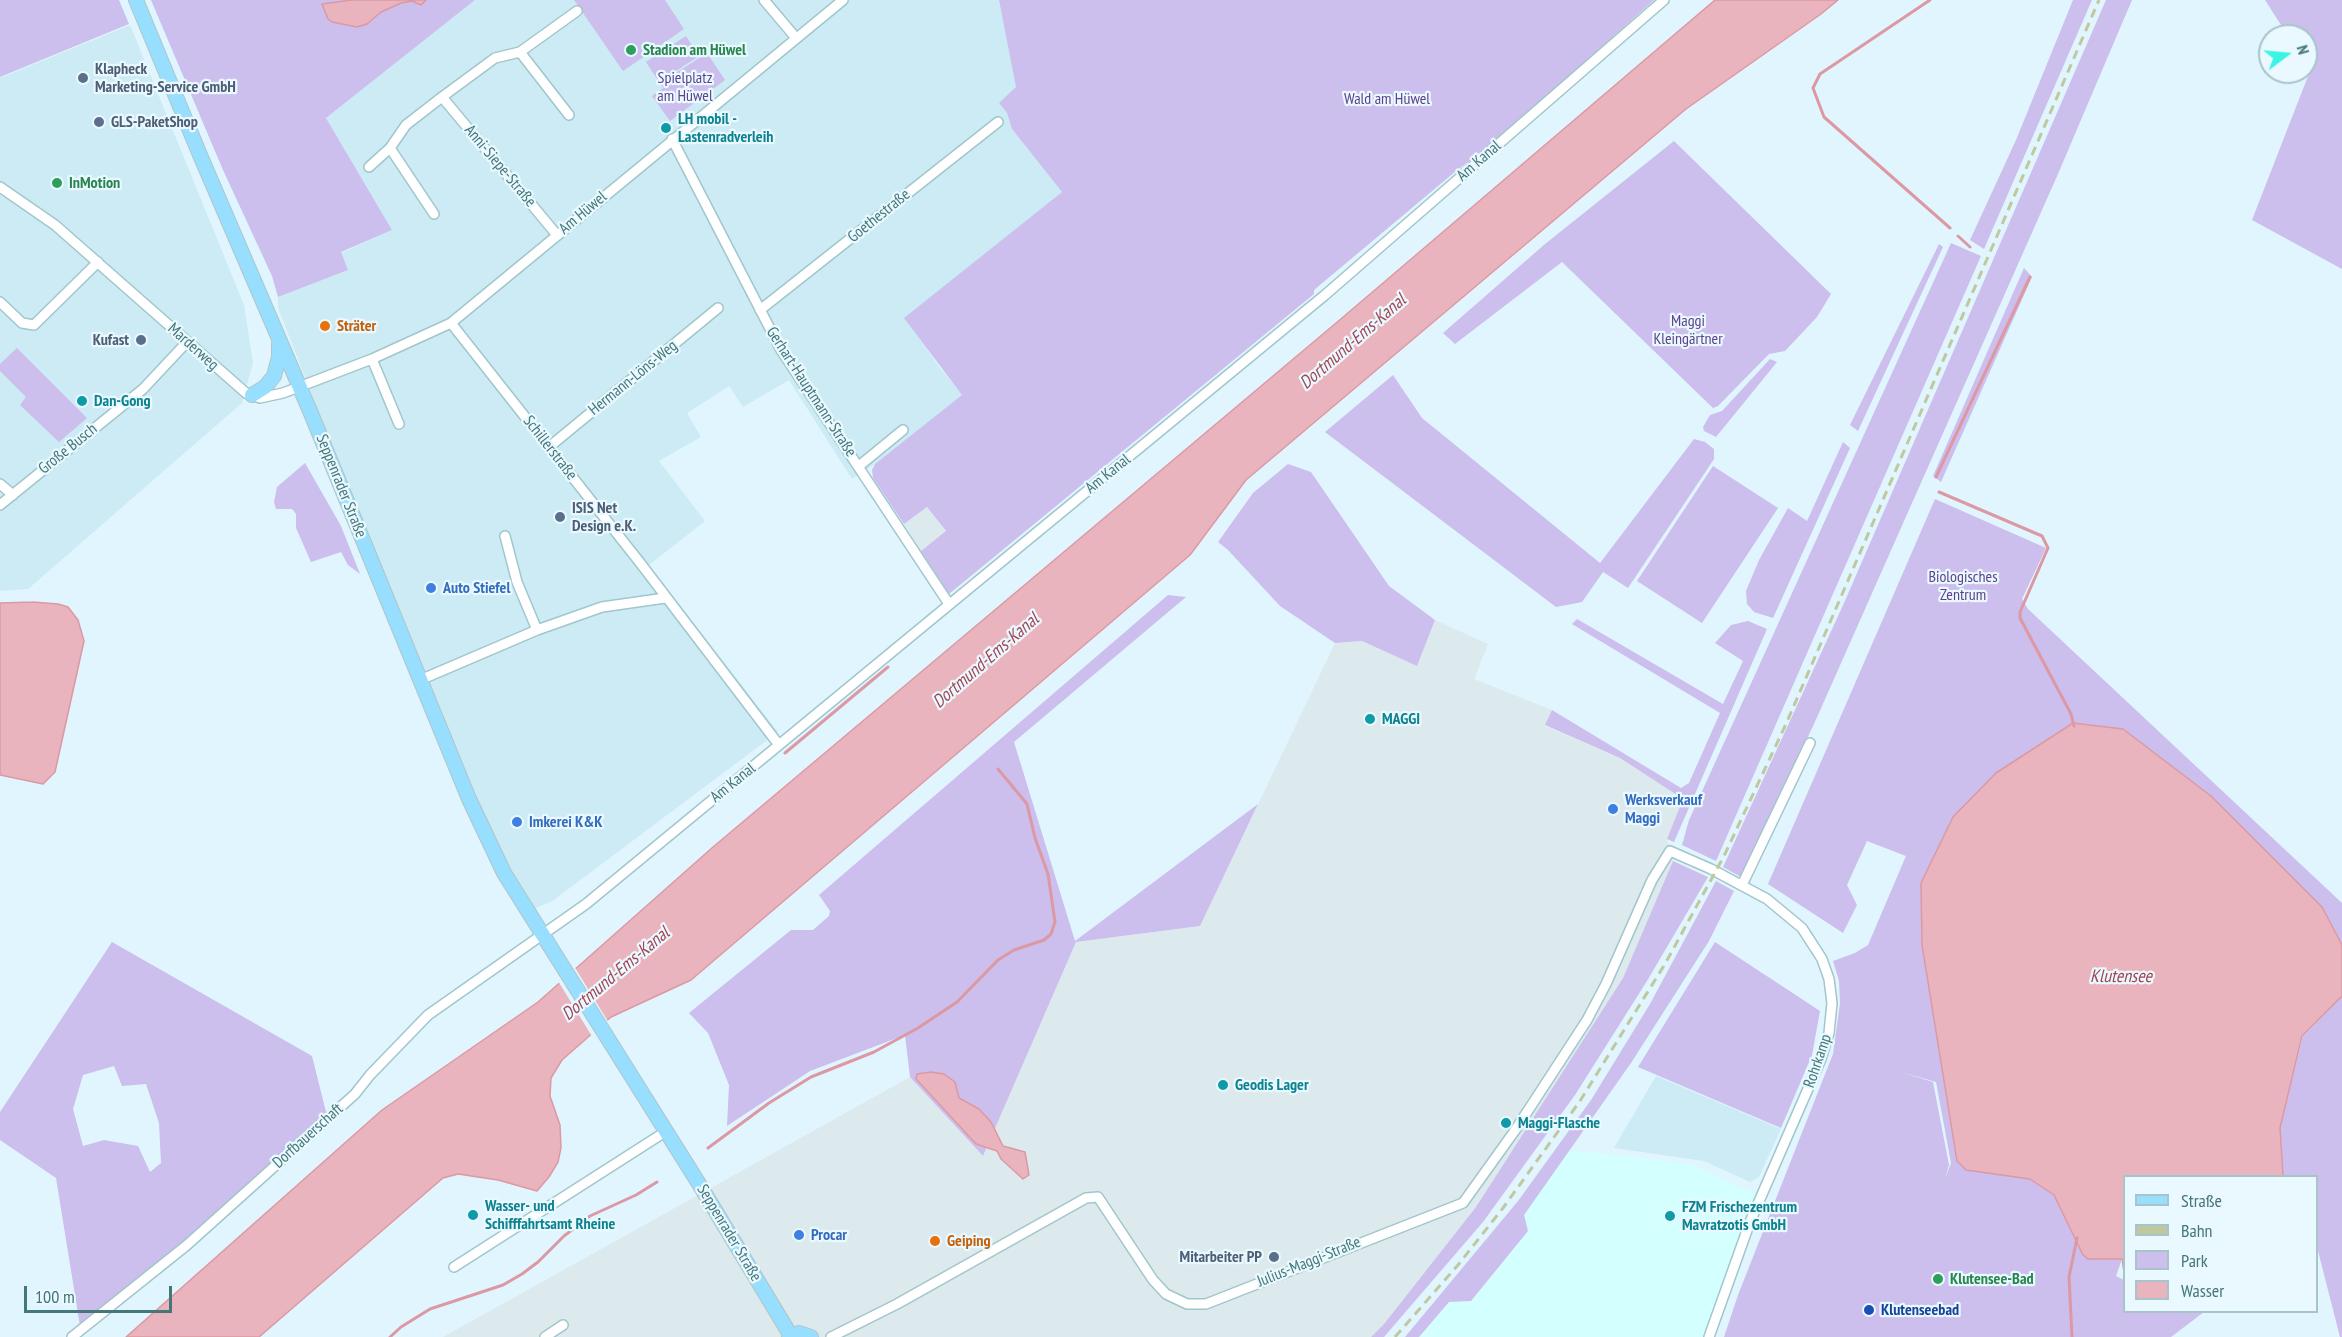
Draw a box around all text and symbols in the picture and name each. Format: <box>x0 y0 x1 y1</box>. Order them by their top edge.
north arrow <box>2258 24 2318 84</box>
place label: Stadion am Hüwel <box>643 40 746 60</box>
marker: Stadion am Hüwel <box>624 43 638 57</box>
text: N <box>2293 43 2314 56</box>
place label: Klapheck Marketing-Service GmbH <box>95 59 236 97</box>
park label: Spielplatz am Hüwel <box>657 68 713 106</box>
marker: Klapheck Marketing-Service GmbH <box>76 71 90 85</box>
park label: Wald am Hüwel <box>1344 89 1430 109</box>
place label: LH mobil - Lastenradverleih <box>678 109 773 147</box>
place label: GLS-PaketShop <box>111 112 198 132</box>
marker: GLS-PaketShop <box>92 115 106 129</box>
street label: Anni-Siepe-Straße <box>460 121 540 211</box>
marker: LH mobil - Lastenradverleih <box>659 121 673 135</box>
street label: Am Kanal <box>1453 137 1505 185</box>
place label: InMotion <box>69 173 120 193</box>
marker: InMotion <box>50 176 64 190</box>
street label: Goethestraße <box>844 185 914 247</box>
street label: Am Hüwel <box>555 187 611 239</box>
water label: Dortmund-Ems-Kanal <box>1295 290 1411 394</box>
park label: Maggi Kleingärtner <box>1653 311 1723 349</box>
place label: Sträter <box>337 316 376 336</box>
street label: Marderweg <box>164 319 222 375</box>
marker: Sträter <box>318 319 332 333</box>
street label: Gerhart-Hauptmann-Straße <box>762 323 860 461</box>
place label: Kufast <box>93 330 129 350</box>
marker: Kufast <box>134 333 148 347</box>
street label: Hermann-Löns-Weg <box>585 336 681 420</box>
place label: Dan-Gong <box>94 391 151 411</box>
marker: Dan-Gong <box>75 394 89 408</box>
street label: Schillerstraße <box>519 412 581 484</box>
street label: Große Busch <box>35 420 101 478</box>
street label: Seppenrader Straße <box>312 432 370 540</box>
street label: Am Kanal <box>1082 450 1134 498</box>
place label: ISIS Net Design e.K. <box>572 498 636 536</box>
marker: ISIS Net Design e.K. <box>553 510 567 524</box>
park label: Biologisches Zentrum <box>1928 567 1998 605</box>
place label: Auto Stiefel <box>443 578 510 598</box>
marker: Auto Stiefel <box>424 581 438 595</box>
water label: Dortmund-Ems-Kanal <box>928 609 1044 713</box>
place label: MAGGI <box>1382 709 1420 729</box>
marker: MAGGI <box>1363 712 1377 726</box>
street label: Am Kanal <box>707 759 759 807</box>
place label: Werksverkauf Maggi <box>1625 790 1702 828</box>
marker: Werksverkauf Maggi <box>1606 802 1620 816</box>
place label: Imkerei K&K <box>529 812 602 832</box>
marker: Imkerei K&K <box>510 815 524 829</box>
water label: Dortmund-Ems-Kanal <box>558 923 674 1025</box>
water label: Klutensee <box>2090 966 2152 988</box>
street label: Rohrkamp <box>1800 1032 1836 1090</box>
place label: Geodis Lager <box>1235 1075 1309 1095</box>
marker: Geodis Lager <box>1216 1078 1230 1092</box>
street label: Dorfbauerschaft <box>269 1099 347 1173</box>
place label: Maggi-Flasche <box>1518 1113 1600 1133</box>
marker: Maggi-Flasche <box>1499 1116 1513 1130</box>
legend <box>2123 1175 2318 1313</box>
street label: Seppenrader Straße <box>693 1181 765 1285</box>
text: Straße <box>2181 1189 2222 1212</box>
place label: Wasser- und Schifffahrtsamt Rheine <box>485 1196 615 1234</box>
place label: FZM Frischezentrum Mavratzotis GmbH <box>1682 1197 1797 1235</box>
marker: Wasser- und Schifffahrtsamt Rheine <box>466 1208 480 1222</box>
marker: FZM Frischezentrum Mavratzotis GmbH <box>1663 1209 1677 1223</box>
text: Bahn <box>2181 1219 2213 1242</box>
place label: Procar <box>811 1225 847 1245</box>
marker: Procar <box>792 1228 806 1242</box>
place label: Geiping <box>947 1231 991 1251</box>
street label: Julius-Maggi-Straße <box>1254 1232 1364 1292</box>
marker: Geiping <box>928 1234 942 1248</box>
place label: Mitarbeiter PP <box>1180 1247 1262 1267</box>
text: Park <box>2181 1249 2208 1272</box>
marker: Mitarbeiter PP <box>1267 1250 1281 1264</box>
place label: Klutensee-Bad <box>1950 1269 2034 1289</box>
marker: Klutensee-Bad <box>1931 1272 1945 1286</box>
scale bar <box>27 1274 176 1312</box>
text: Wasser <box>2181 1279 2224 1302</box>
text: 100 m <box>35 1285 75 1308</box>
place label: Klutenseebad <box>1881 1300 1959 1320</box>
marker: Klutenseebad <box>1862 1303 1876 1317</box>

